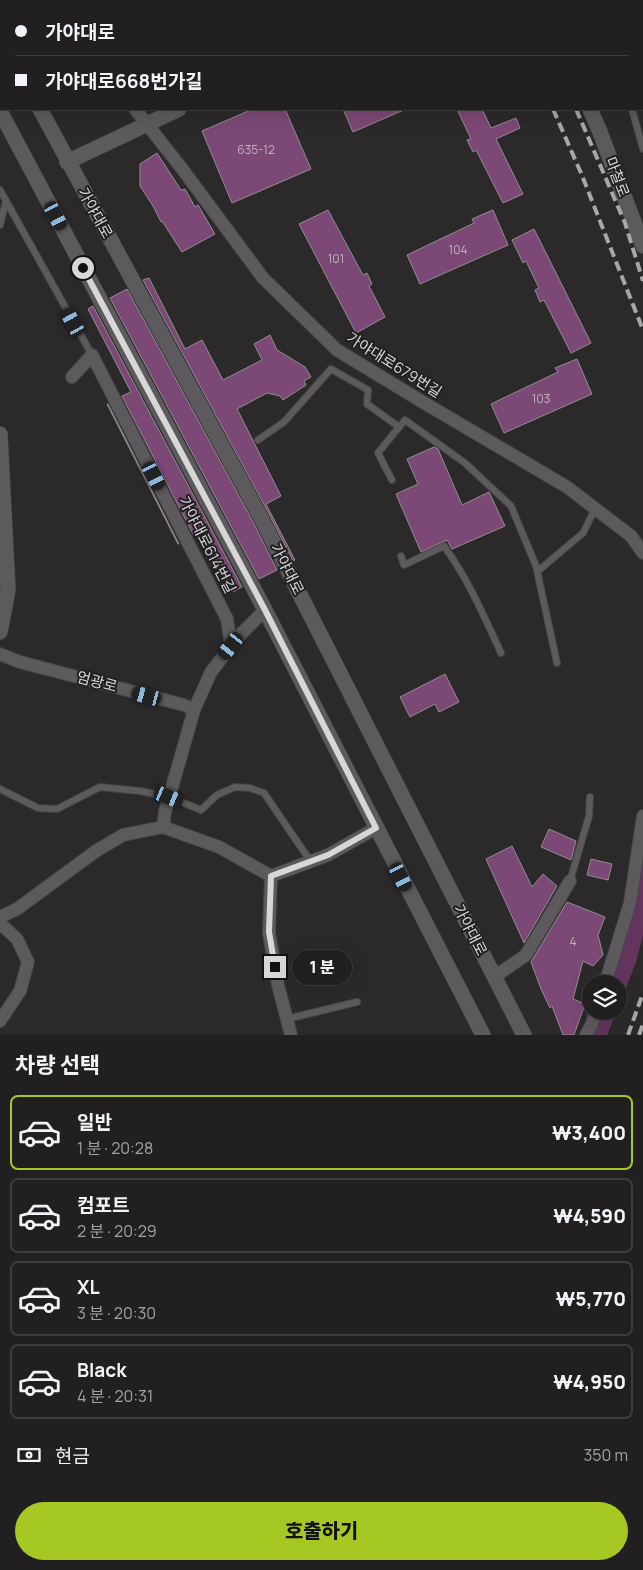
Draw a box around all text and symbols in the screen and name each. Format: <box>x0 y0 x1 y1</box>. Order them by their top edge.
text: 가야대로 <box>45 19 115 45</box>
text: 가야대로668번가길 <box>45 68 203 94</box>
house number: 635-12 <box>237 141 275 158</box>
street label: 마철로 <box>600 154 635 200</box>
street label: 가야대로 <box>73 184 118 242</box>
car <box>42 199 69 233</box>
house number: 104 <box>448 241 468 258</box>
house number: 101 <box>328 250 344 267</box>
route start <box>72 257 94 279</box>
car <box>59 305 86 339</box>
street label: 가야대로679번길 <box>343 327 446 402</box>
house number: 103 <box>532 390 550 407</box>
car <box>140 459 167 493</box>
street label: 가야대로614번길 <box>174 493 241 597</box>
street label: 가야대로 <box>266 539 309 598</box>
car <box>215 630 246 662</box>
street label: 엄광로 <box>74 666 120 697</box>
car <box>130 685 163 707</box>
car <box>152 784 185 810</box>
car <box>387 860 414 894</box>
street label: 가야대로 <box>449 900 492 959</box>
house number: 4 <box>569 933 577 950</box>
callout: 1 분 <box>292 950 352 984</box>
route end <box>264 956 286 978</box>
text: 1 분 <box>309 956 335 978</box>
map controls <box>582 975 627 1020</box>
button: layers <box>582 975 627 1020</box>
text: 차량 선택 <box>15 1050 100 1080</box>
text: 일반 <box>77 1109 112 1135</box>
icon: car <box>17 1110 62 1155</box>
text: ₩3,400 <box>552 1120 626 1146</box>
text: 1 분 · 20:28 <box>77 1137 153 1159</box>
text: 컴포트 <box>77 1192 129 1218</box>
icon: car <box>17 1193 62 1238</box>
text: ₩4,590 <box>553 1203 626 1229</box>
text: 2 분 · 20:29 <box>77 1220 157 1242</box>
text: XL <box>77 1274 100 1300</box>
icon: car <box>17 1276 62 1321</box>
text: ₩5,770 <box>556 1286 626 1312</box>
text: 3 분 · 20:30 <box>77 1302 156 1324</box>
text: Black <box>77 1357 126 1383</box>
icon: car <box>17 1359 62 1404</box>
text: ₩4,950 <box>553 1369 626 1395</box>
text: 4 분 · 20:31 <box>77 1385 153 1407</box>
icon: cash <box>15 1441 43 1469</box>
text: 현금 <box>55 1443 90 1469</box>
text: 350 m <box>583 1444 628 1466</box>
button: 호출하기 <box>15 1502 628 1560</box>

